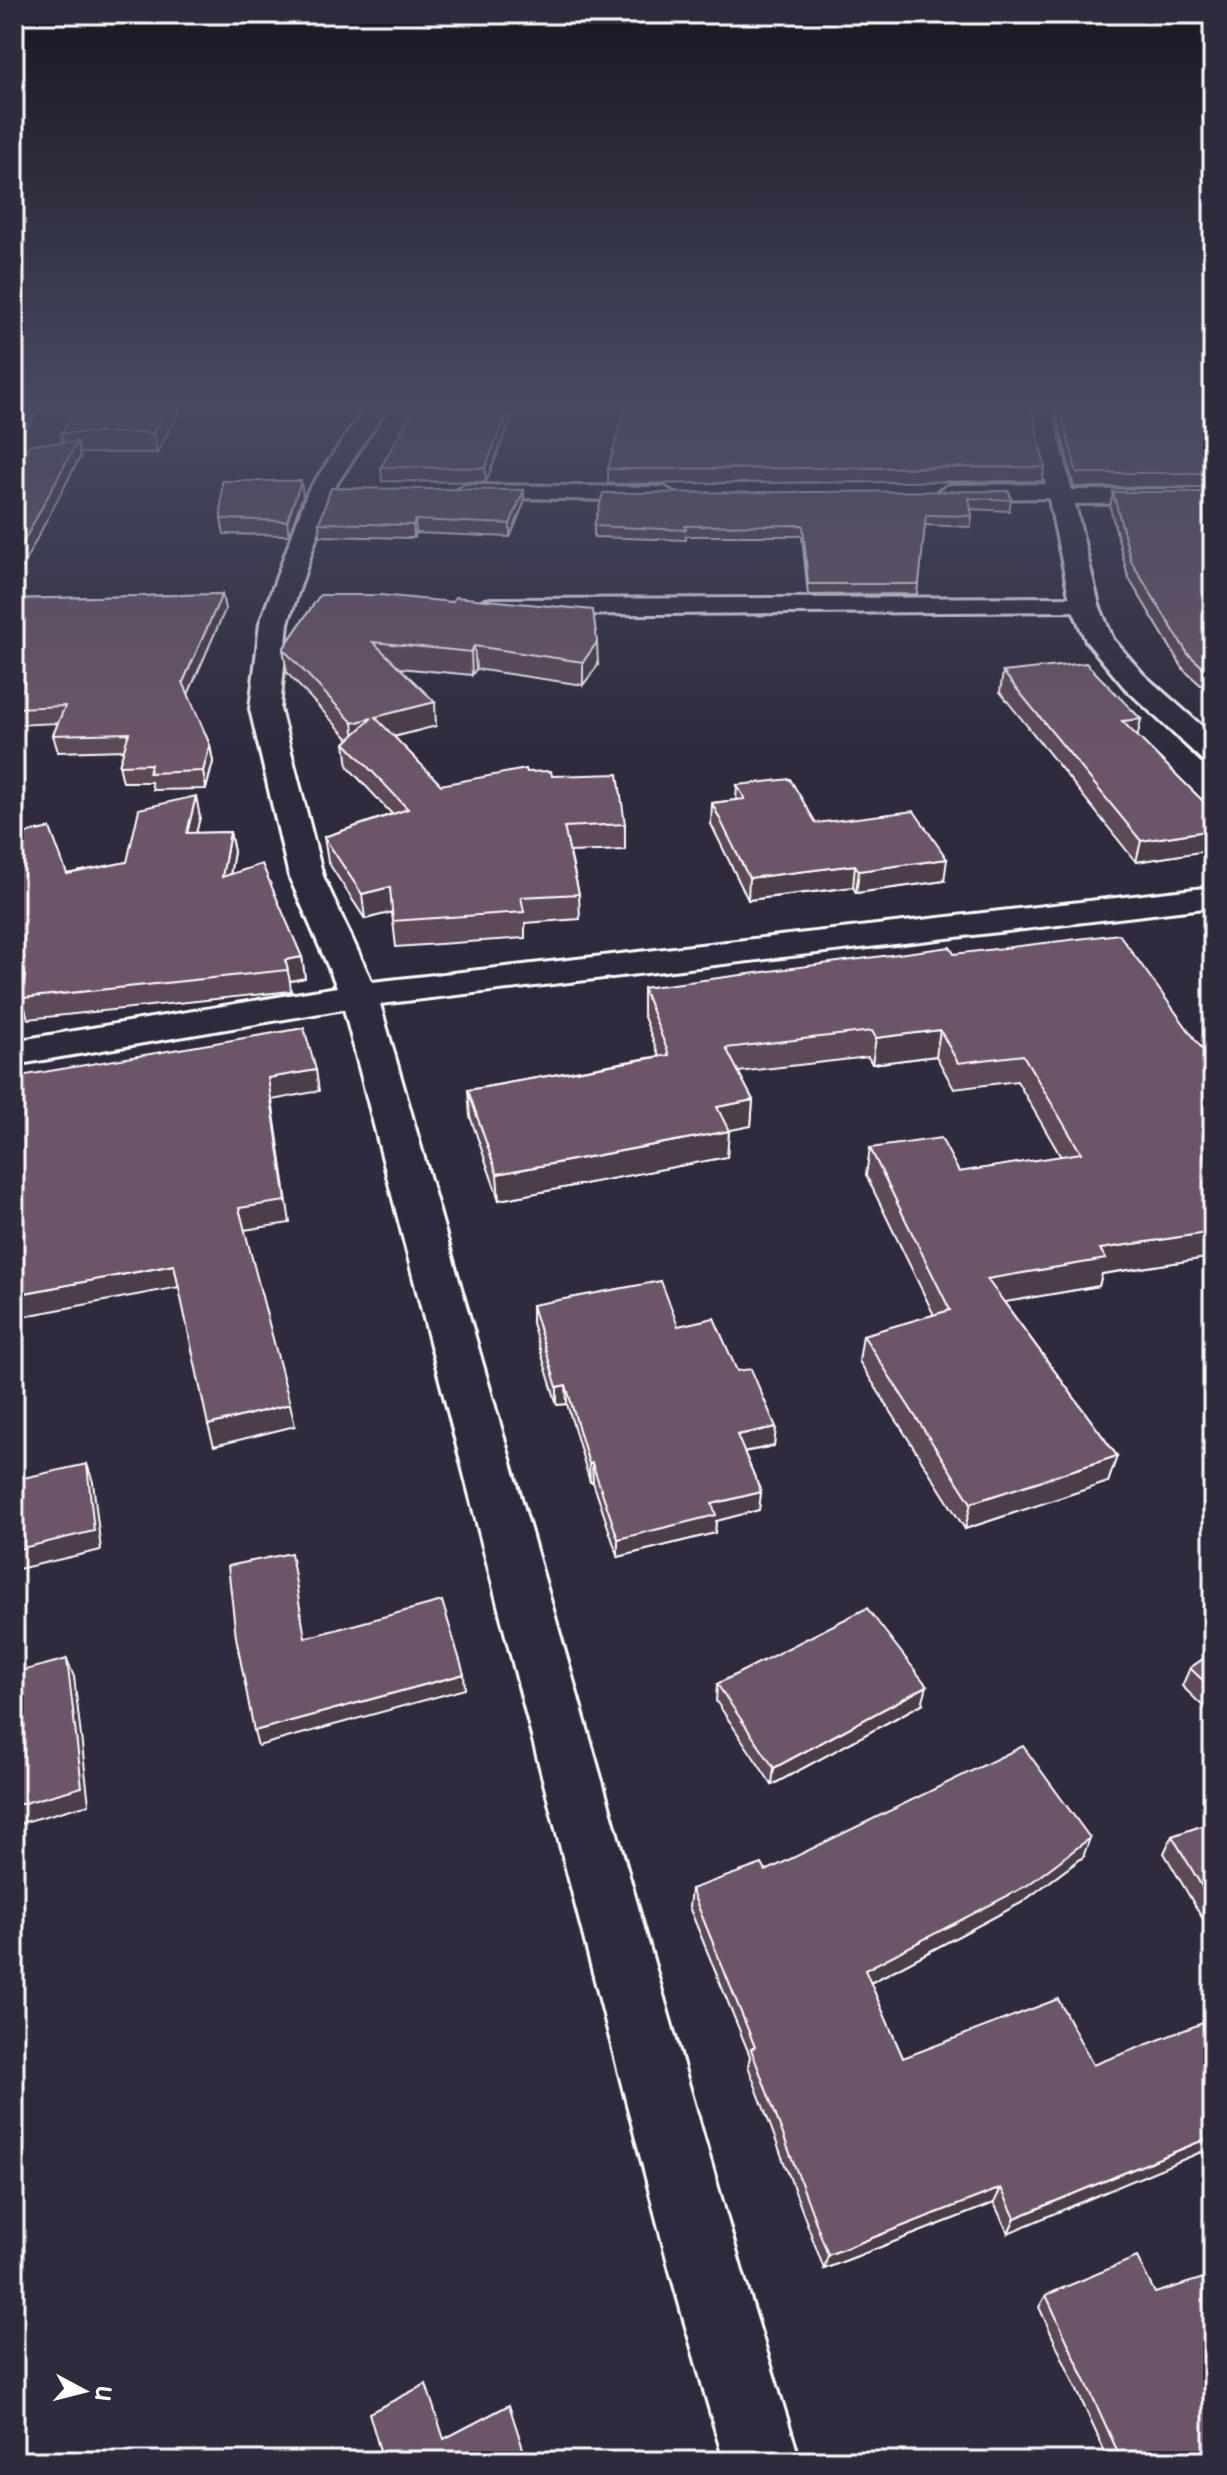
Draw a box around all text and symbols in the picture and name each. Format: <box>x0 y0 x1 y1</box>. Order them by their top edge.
north arrow <box>44 2351 124 2431</box>
text: U <box>89 2384 120 2403</box>

